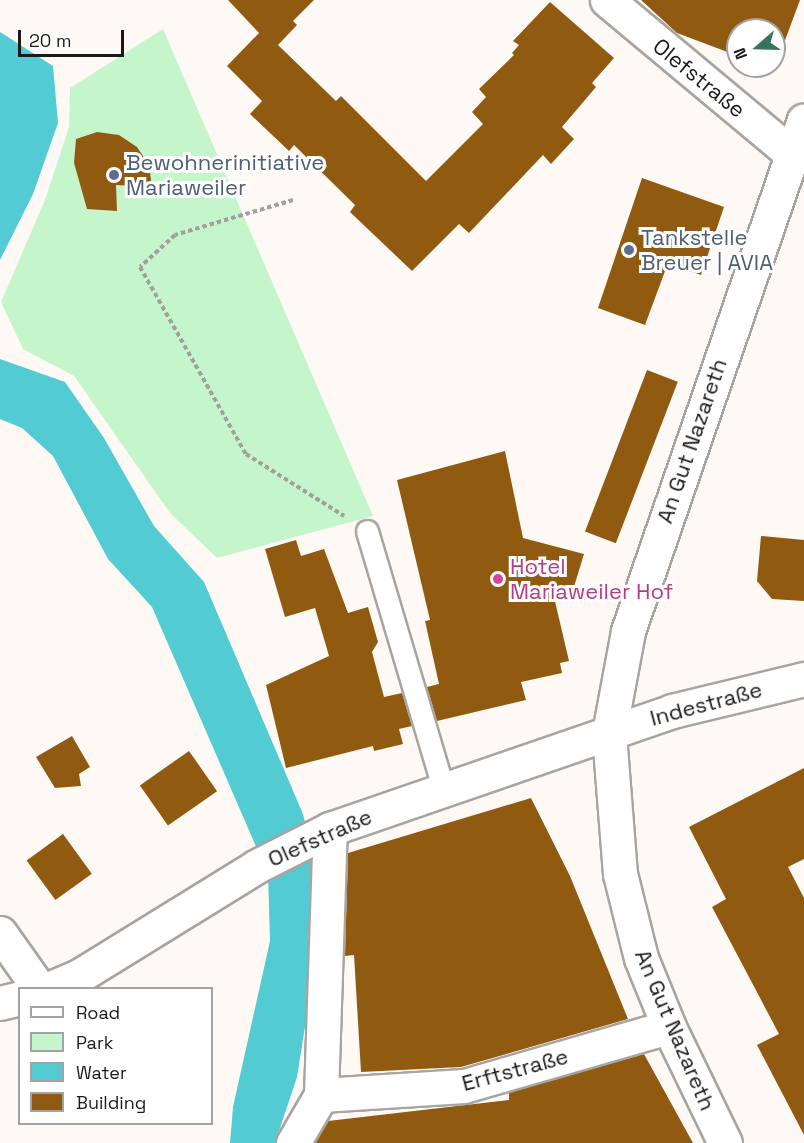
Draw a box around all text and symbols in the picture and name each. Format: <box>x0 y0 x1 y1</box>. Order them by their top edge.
scale bar <box>21 18 128 56</box>
north arrow <box>726 18 786 78</box>
text: 20 m <box>29 29 72 52</box>
street label: Olefstraße <box>648 33 750 123</box>
text: N <box>729 45 752 62</box>
place label: Bewohnerinitiative Mariaweiler <box>126 149 324 200</box>
marker: Bewohnerinitiative Mariaweiler <box>107 168 121 182</box>
place label: Tankstelle Breuer | AVIA <box>641 224 773 276</box>
marker: Tankstelle Breuer | AVIA <box>622 243 636 257</box>
street label: An Gut Nazareth <box>651 355 733 527</box>
place label: Hotel Mariaweiler Hof <box>510 553 673 604</box>
marker: Hotel Mariaweiler Hof <box>491 572 505 586</box>
street label: Indestraße <box>647 676 765 732</box>
street label: Olefstraße <box>264 803 376 873</box>
street label: An Gut Nazareth <box>629 946 721 1114</box>
legend <box>18 987 213 1125</box>
text: Road <box>76 1001 120 1024</box>
text: Park <box>76 1031 113 1054</box>
street label: Erftstraße <box>459 1043 571 1097</box>
text: Water <box>76 1061 127 1084</box>
text: Building <box>76 1091 146 1114</box>

